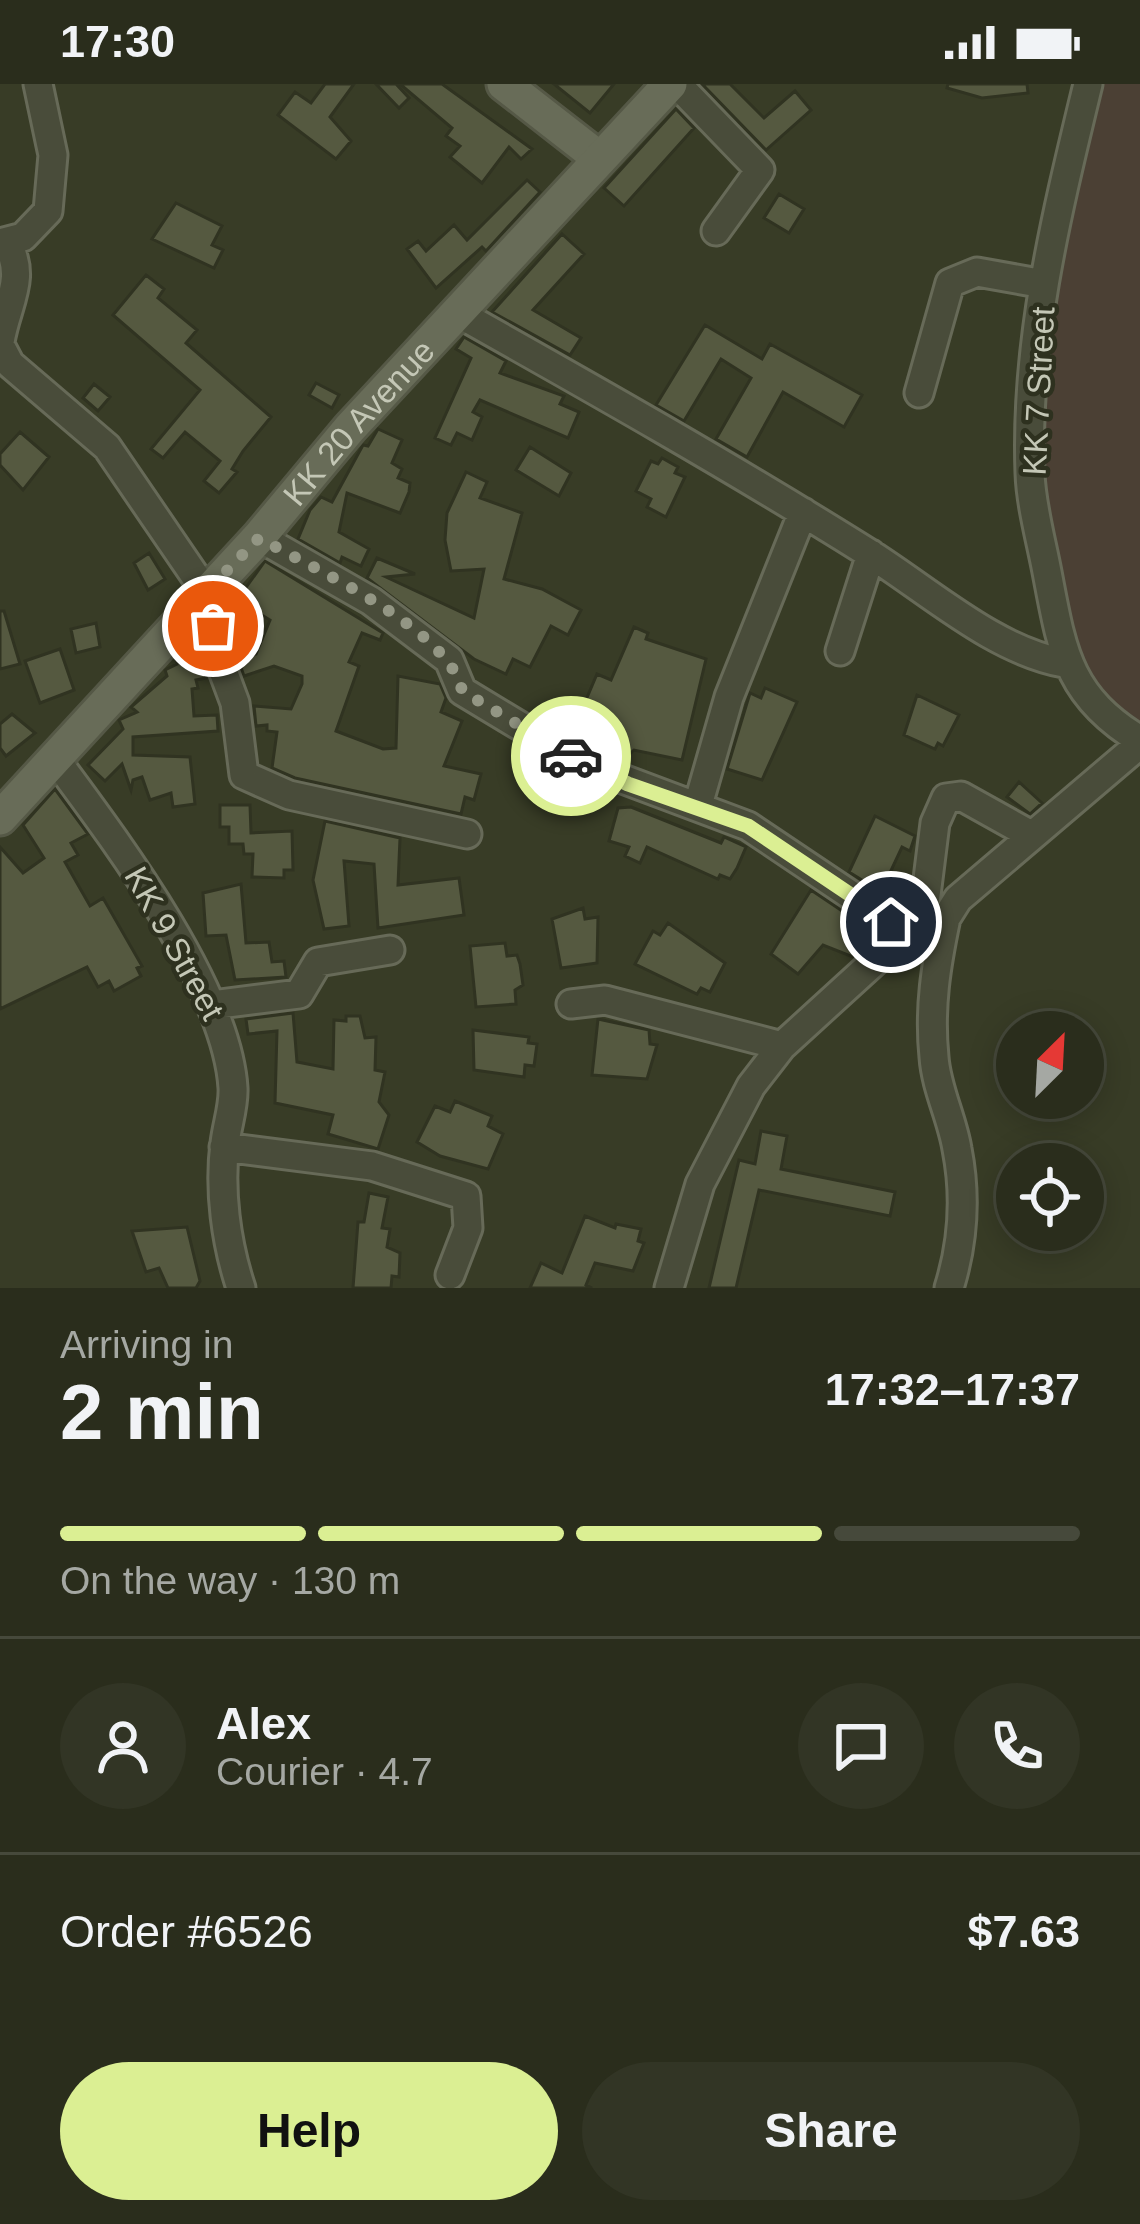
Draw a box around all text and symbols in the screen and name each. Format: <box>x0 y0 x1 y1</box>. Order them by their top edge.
text: 17:30 <box>60 16 175 67</box>
street label: KK 7 Street <box>1016 306 1061 476</box>
street label: KK 20 Avenue <box>276 332 442 513</box>
pin <box>162 575 264 677</box>
icon: bag <box>180 593 246 659</box>
courier <box>511 696 631 816</box>
icon: car <box>538 723 604 789</box>
street label: KK 9 Street <box>117 860 232 1026</box>
pin <box>840 871 942 973</box>
icon: home <box>858 889 924 955</box>
north arrow <box>996 1011 1104 1119</box>
map controls <box>996 1011 1104 1251</box>
button: locate <box>996 1143 1104 1251</box>
text: Arriving in <box>60 1323 233 1366</box>
text: 17:32–17:37 <box>825 1364 1080 1415</box>
text: 2 min <box>60 1368 264 1456</box>
text: On the way · 130 m <box>60 1559 400 1602</box>
button: person <box>60 1683 186 1809</box>
button: chat <box>798 1683 924 1809</box>
button: phone <box>954 1683 1080 1809</box>
text: Alex <box>216 1698 311 1749</box>
text: Courier · 4.7 <box>216 1750 433 1793</box>
text: Order #6526 <box>60 1906 313 1957</box>
text: $7.63 <box>967 1906 1080 1957</box>
button: Help <box>60 2062 558 2200</box>
button: Share <box>582 2062 1080 2200</box>

